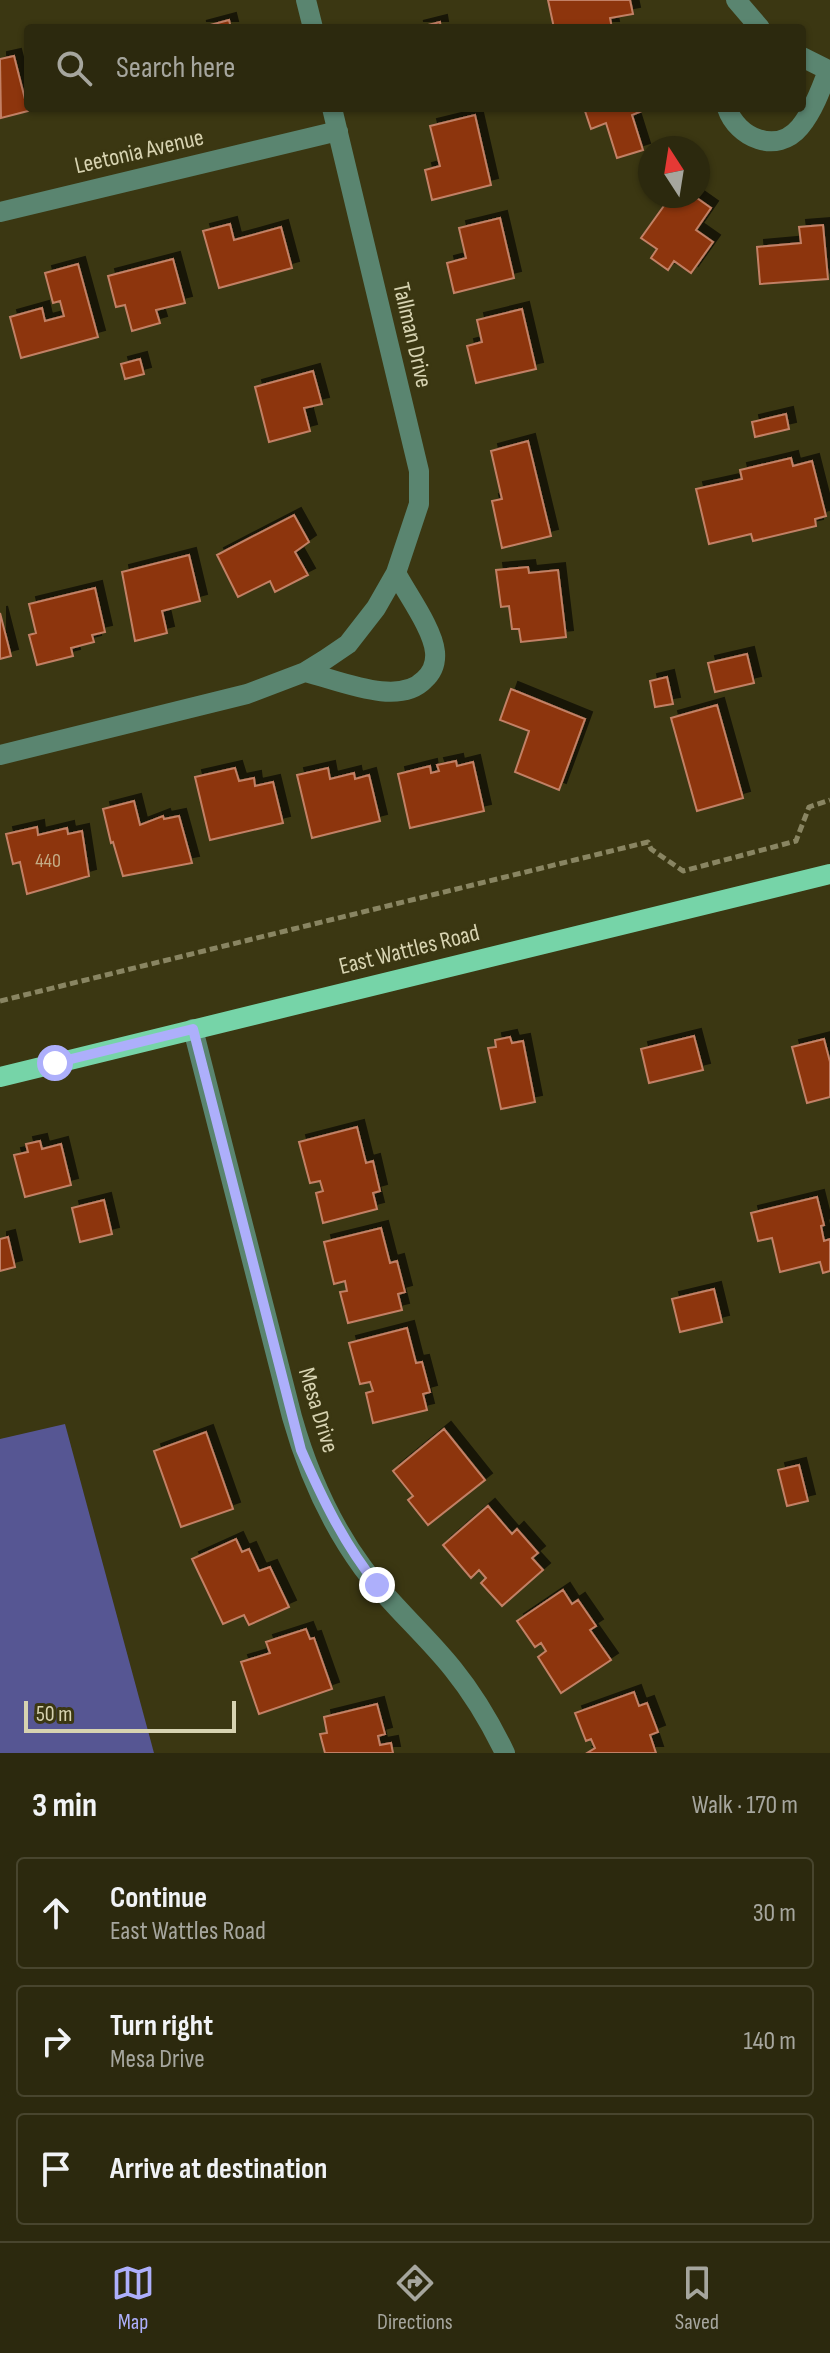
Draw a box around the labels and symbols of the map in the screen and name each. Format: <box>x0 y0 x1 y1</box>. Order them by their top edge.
street label: Leetonia Avenue <box>72 123 206 180</box>
north arrow <box>638 136 710 208</box>
street label: Tallman Drive <box>386 280 439 390</box>
house number: 440 <box>35 849 61 873</box>
street label: East Wattles Road <box>336 918 482 981</box>
route start <box>37 1045 73 1081</box>
street label: Mesa Drive <box>292 1364 345 1456</box>
route end <box>359 1567 395 1603</box>
scale bar <box>24 1697 236 1733</box>

